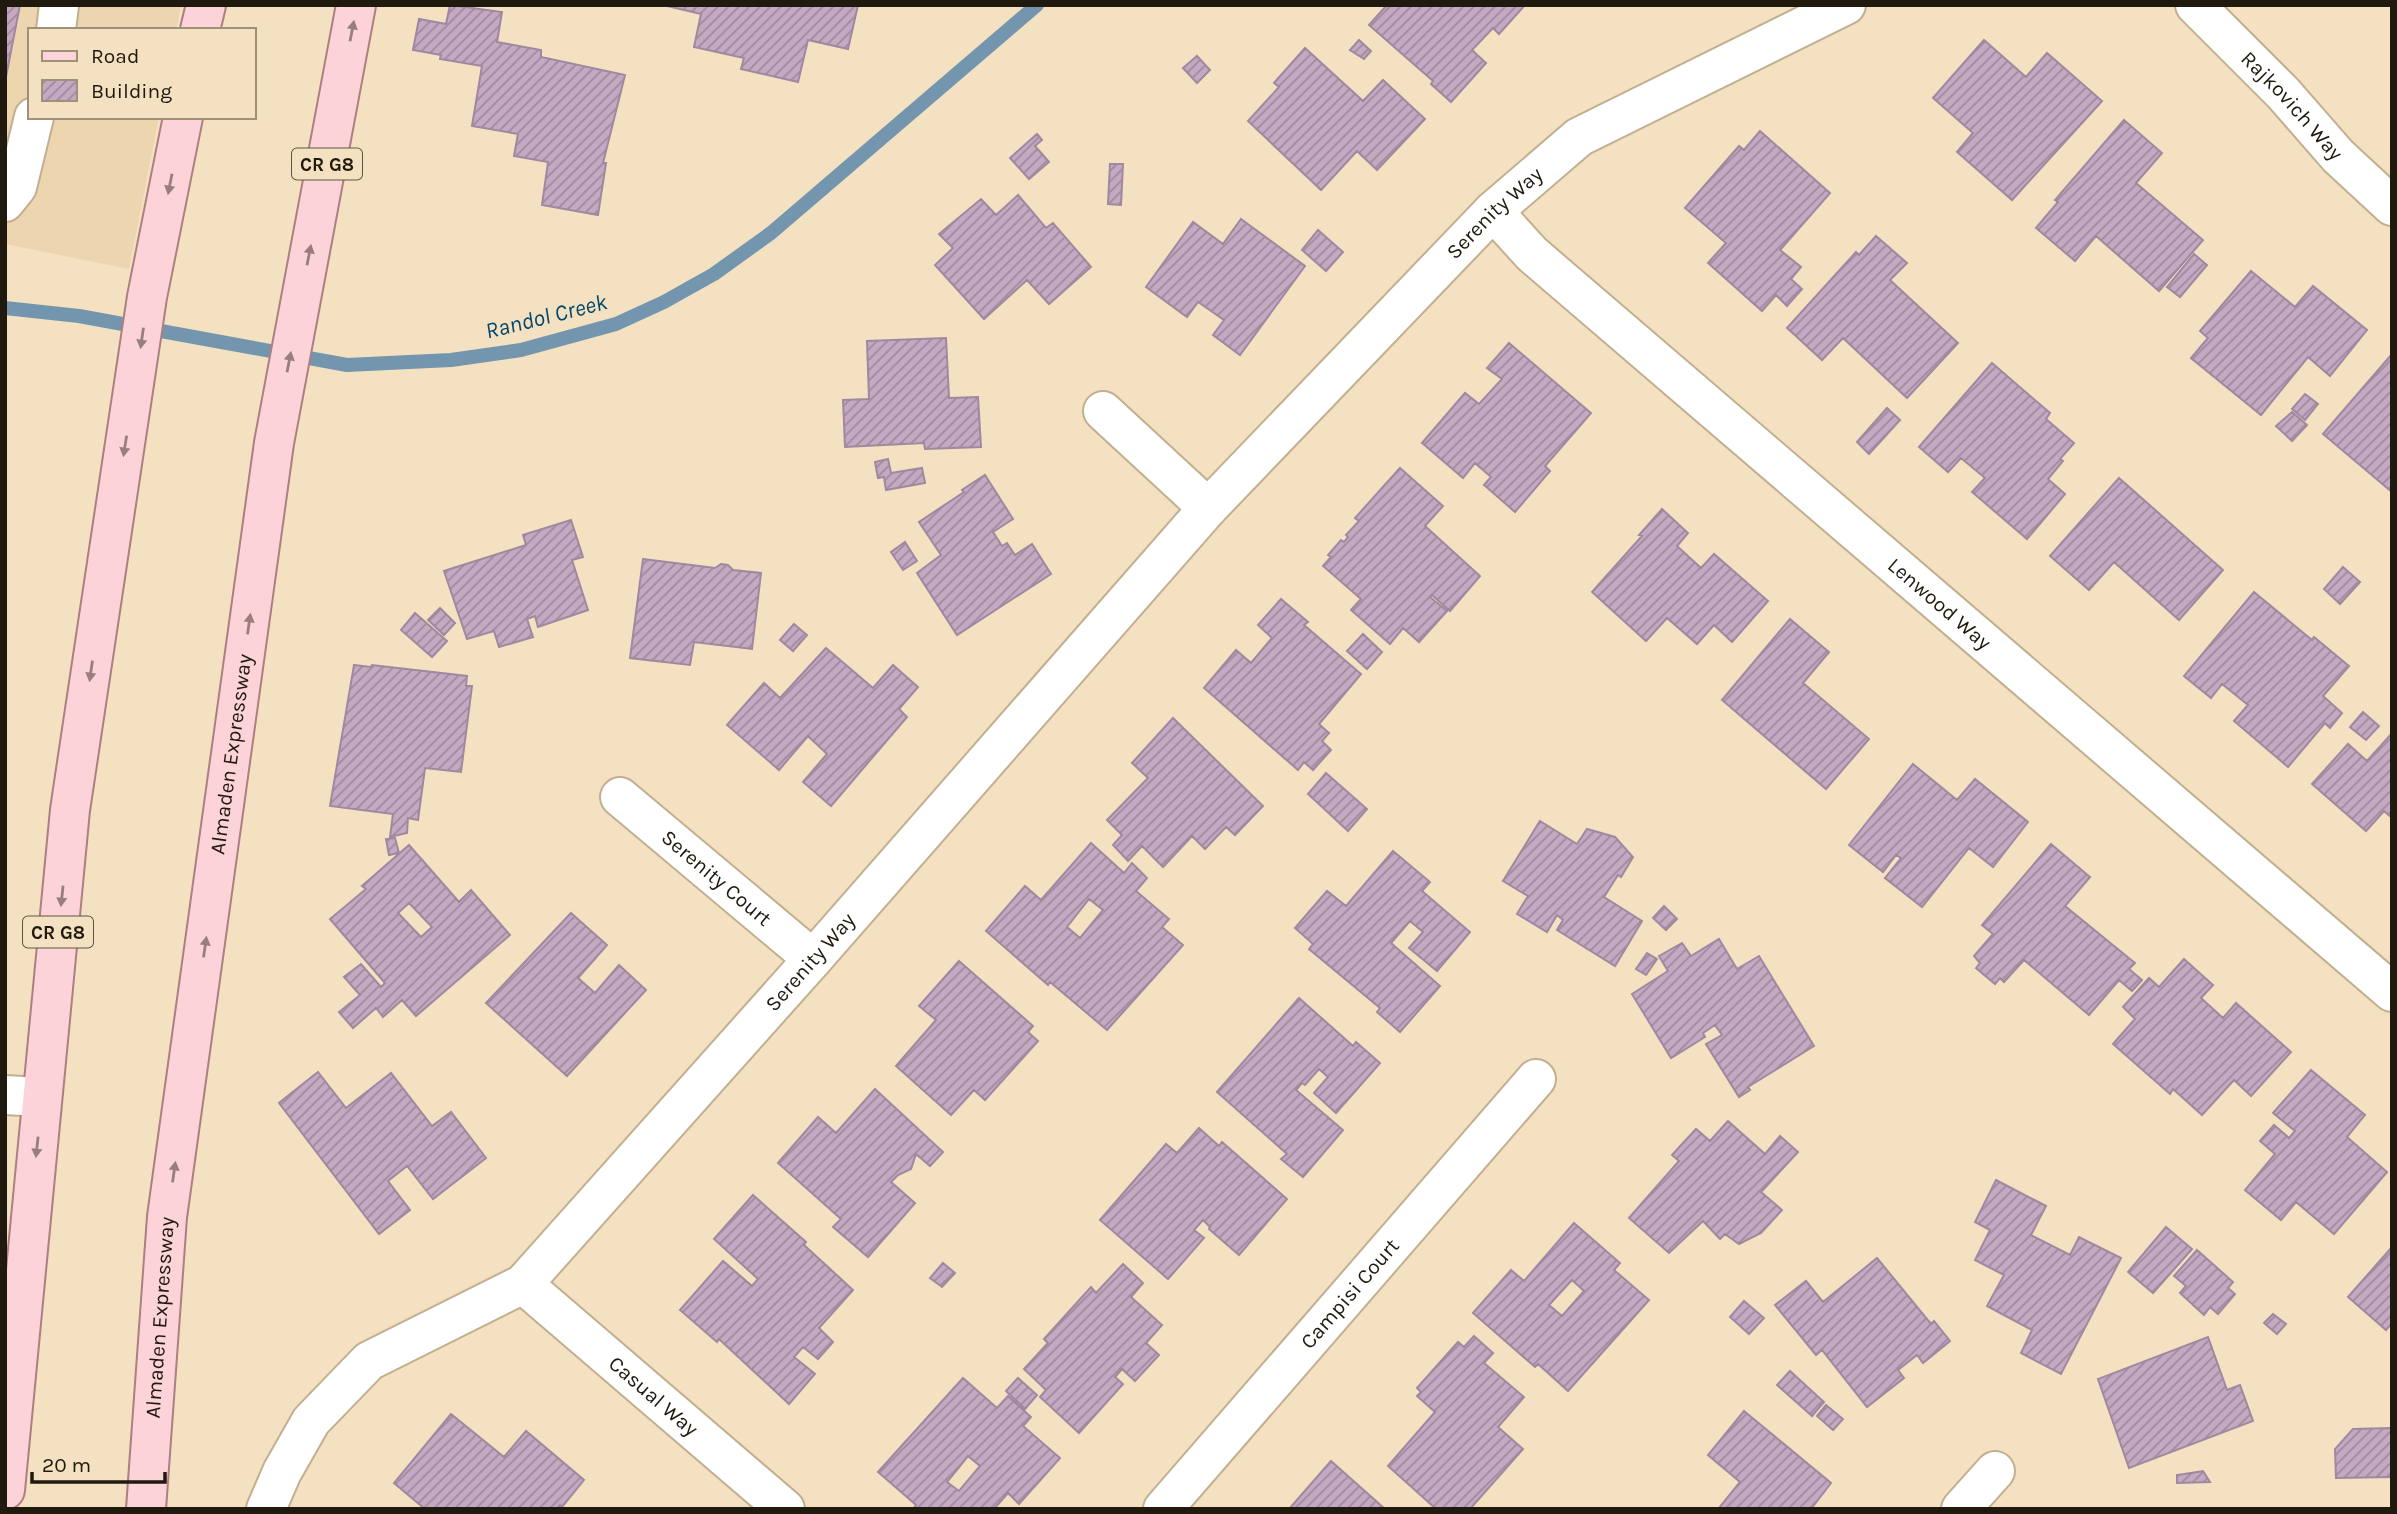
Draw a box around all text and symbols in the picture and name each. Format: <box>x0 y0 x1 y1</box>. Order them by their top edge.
one-way arrow <box>346 20 357 42</box>
legend <box>28 28 256 119</box>
text: Road <box>91 44 139 68</box>
street label: Rajkovich Way <box>2236 46 2348 165</box>
text: Building <box>91 79 172 103</box>
road number: CR G8 <box>292 148 362 180</box>
street label: Serenity Way <box>1442 162 1547 264</box>
one-way arrow <box>164 173 175 195</box>
one-way arrow <box>304 244 315 266</box>
water label: Randol Creek <box>482 288 610 345</box>
one-way arrow <box>136 327 147 349</box>
one-way arrow <box>284 351 295 373</box>
one-way arrow <box>119 435 130 457</box>
street label: Lenwood Way <box>1883 553 1996 655</box>
one-way arrow <box>244 613 255 635</box>
street label: Almaden Expressway <box>205 652 257 856</box>
one-way arrow <box>85 660 96 682</box>
street label: Serenity Court <box>657 825 776 931</box>
one-way arrow <box>56 885 67 907</box>
street label: Serenity Way <box>760 908 860 1016</box>
road number: CR G8 <box>23 916 93 948</box>
one-way arrow <box>199 936 210 958</box>
one-way arrow <box>31 1136 42 1158</box>
one-way arrow <box>168 1161 179 1183</box>
street label: Almaden Expressway <box>141 1216 179 1419</box>
street label: Campisi Court <box>1296 1234 1404 1354</box>
street label: Casual Way <box>604 1351 703 1441</box>
scale bar <box>32 1440 164 1484</box>
text: 20 m <box>42 1453 91 1477</box>

